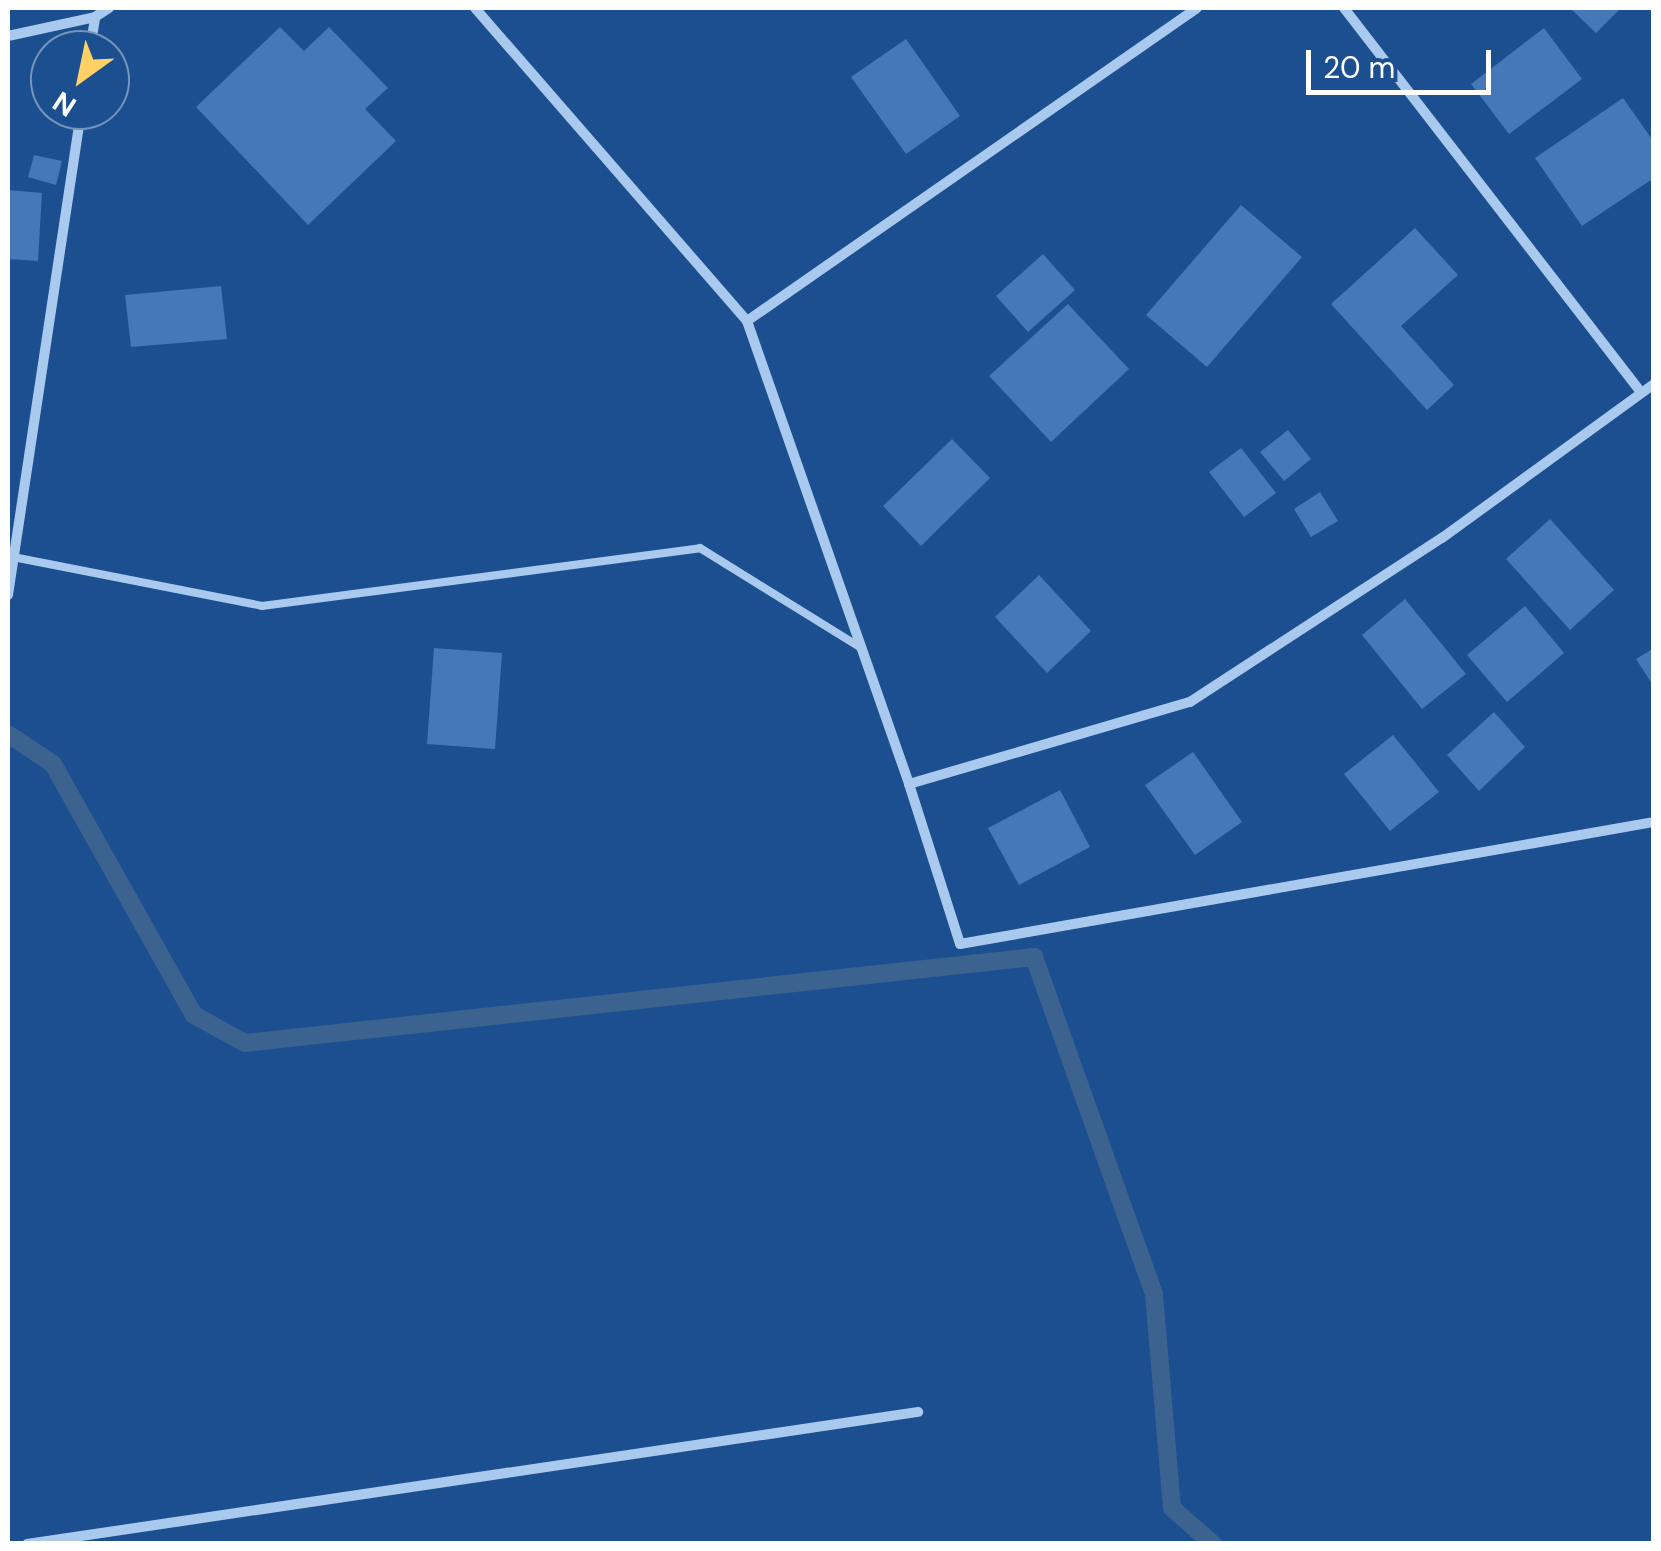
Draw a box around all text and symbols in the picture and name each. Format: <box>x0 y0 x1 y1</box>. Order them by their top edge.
north arrow <box>30 30 130 130</box>
scale bar <box>1311 30 1496 92</box>
text: 20 m <box>1323 48 1395 87</box>
text: N <box>46 83 83 125</box>

